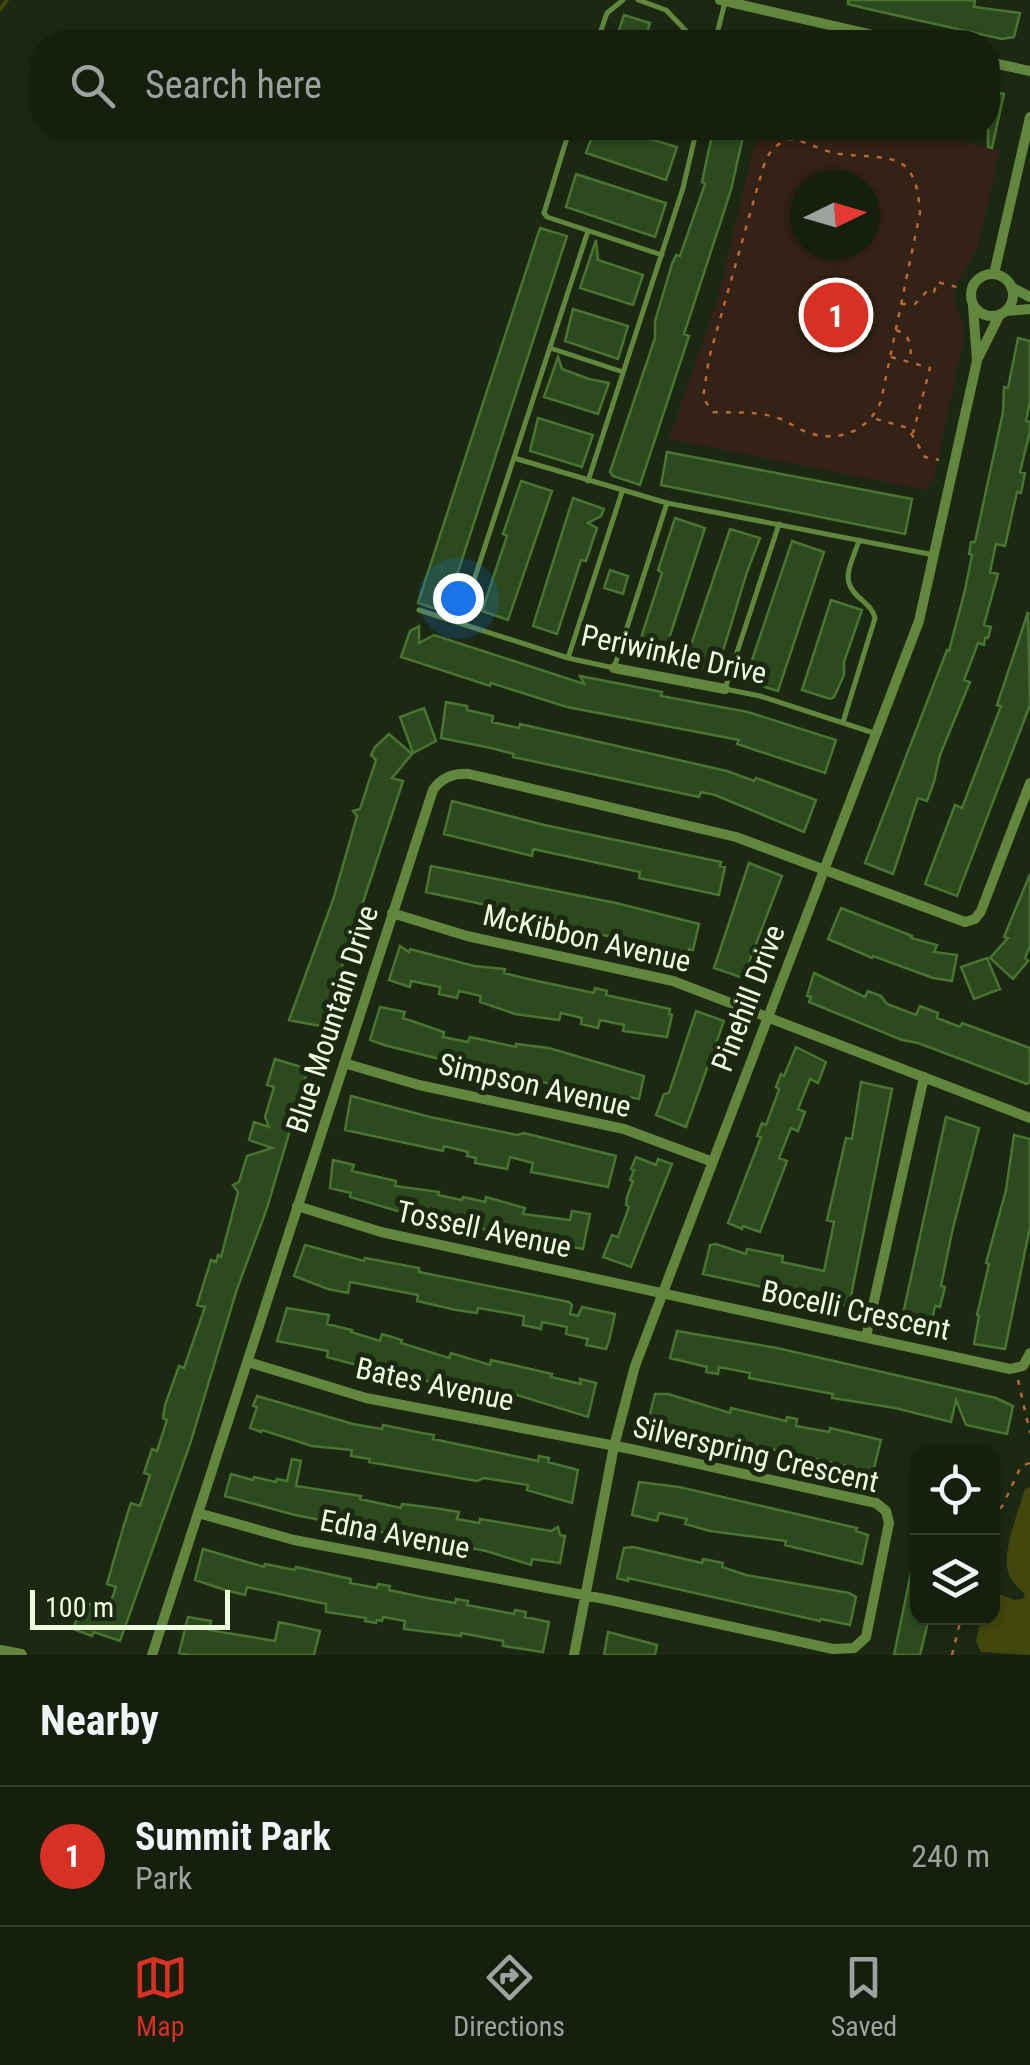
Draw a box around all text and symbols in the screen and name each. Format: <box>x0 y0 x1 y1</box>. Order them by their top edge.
search box <box>30 30 1000 140</box>
icon: search <box>65 58 120 113</box>
text: Search here <box>145 63 322 107</box>
north arrow <box>790 170 880 260</box>
pin: 1 <box>804 278 868 352</box>
your location <box>433 573 484 624</box>
street label: Periwinkle Drive <box>578 617 770 691</box>
street label: McKibbon Avenue <box>480 897 694 979</box>
street label: Blue Mountain Drive <box>279 901 385 1137</box>
street label: Pinehill Drive <box>704 920 792 1076</box>
street label: Simpson Avenue <box>435 1046 635 1124</box>
street label: Tossell Avenue <box>393 1193 575 1265</box>
street label: Bocelli Crescent <box>759 1273 953 1347</box>
street label: Bates Avenue <box>353 1350 517 1418</box>
street label: Silverspring Crescent <box>630 1409 882 1499</box>
map controls <box>910 1445 1000 1625</box>
button: locate <box>910 1445 1000 1535</box>
street label: Edna Avenue <box>317 1502 473 1566</box>
button: layers <box>910 1535 1000 1625</box>
scale bar <box>30 1585 230 1630</box>
text: 100 m <box>45 1591 114 1624</box>
text: Nearby <box>40 1696 159 1745</box>
text: Summit Park <box>135 1815 331 1859</box>
text: 1 <box>64 1837 81 1875</box>
text: 240 m <box>911 1837 990 1875</box>
text: Park <box>135 1859 192 1897</box>
tab: Map <box>133 1950 188 2043</box>
tab: Directions <box>453 1950 565 2043</box>
tab: Saved <box>831 1950 897 2043</box>

